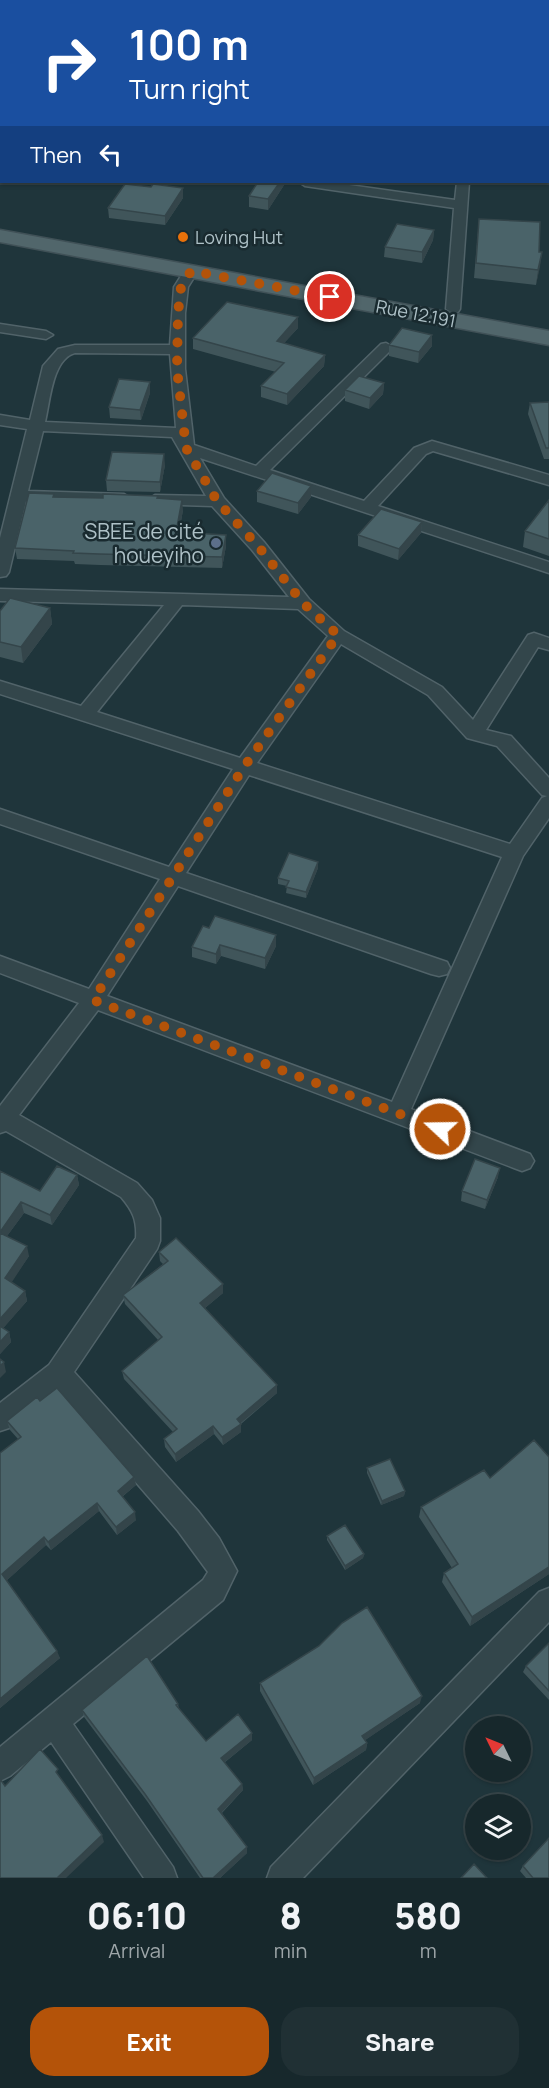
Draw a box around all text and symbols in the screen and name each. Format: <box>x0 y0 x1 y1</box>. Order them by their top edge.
text: 100 m <box>129 15 249 73</box>
icon: right <box>30 24 108 102</box>
text: Turn right <box>129 70 250 107</box>
icon: left <box>94 138 127 171</box>
text: Then <box>30 140 82 170</box>
place label: Loving Hut <box>195 225 283 249</box>
marker: Loving Hut <box>176 230 190 244</box>
pin <box>304 271 355 322</box>
icon: arrive <box>313 280 346 313</box>
street label: Rue 12.191 <box>374 293 458 333</box>
place label: SBEE de cité houeyiho <box>84 517 204 569</box>
marker: SBEE de cité houeyiho <box>209 536 223 550</box>
position arrow <box>408 1097 472 1161</box>
north arrow <box>465 1716 531 1782</box>
map controls <box>465 1716 531 1860</box>
button: layers <box>465 1794 531 1860</box>
text: 06:10 <box>87 1891 187 1940</box>
text: 8 <box>279 1891 302 1940</box>
text: 580 <box>394 1891 462 1940</box>
text: Arrival <box>108 1937 165 1964</box>
text: min <box>274 1937 307 1964</box>
text: m <box>420 1937 437 1964</box>
button: Exit <box>30 2007 269 2076</box>
button: Share <box>281 2007 519 2076</box>

